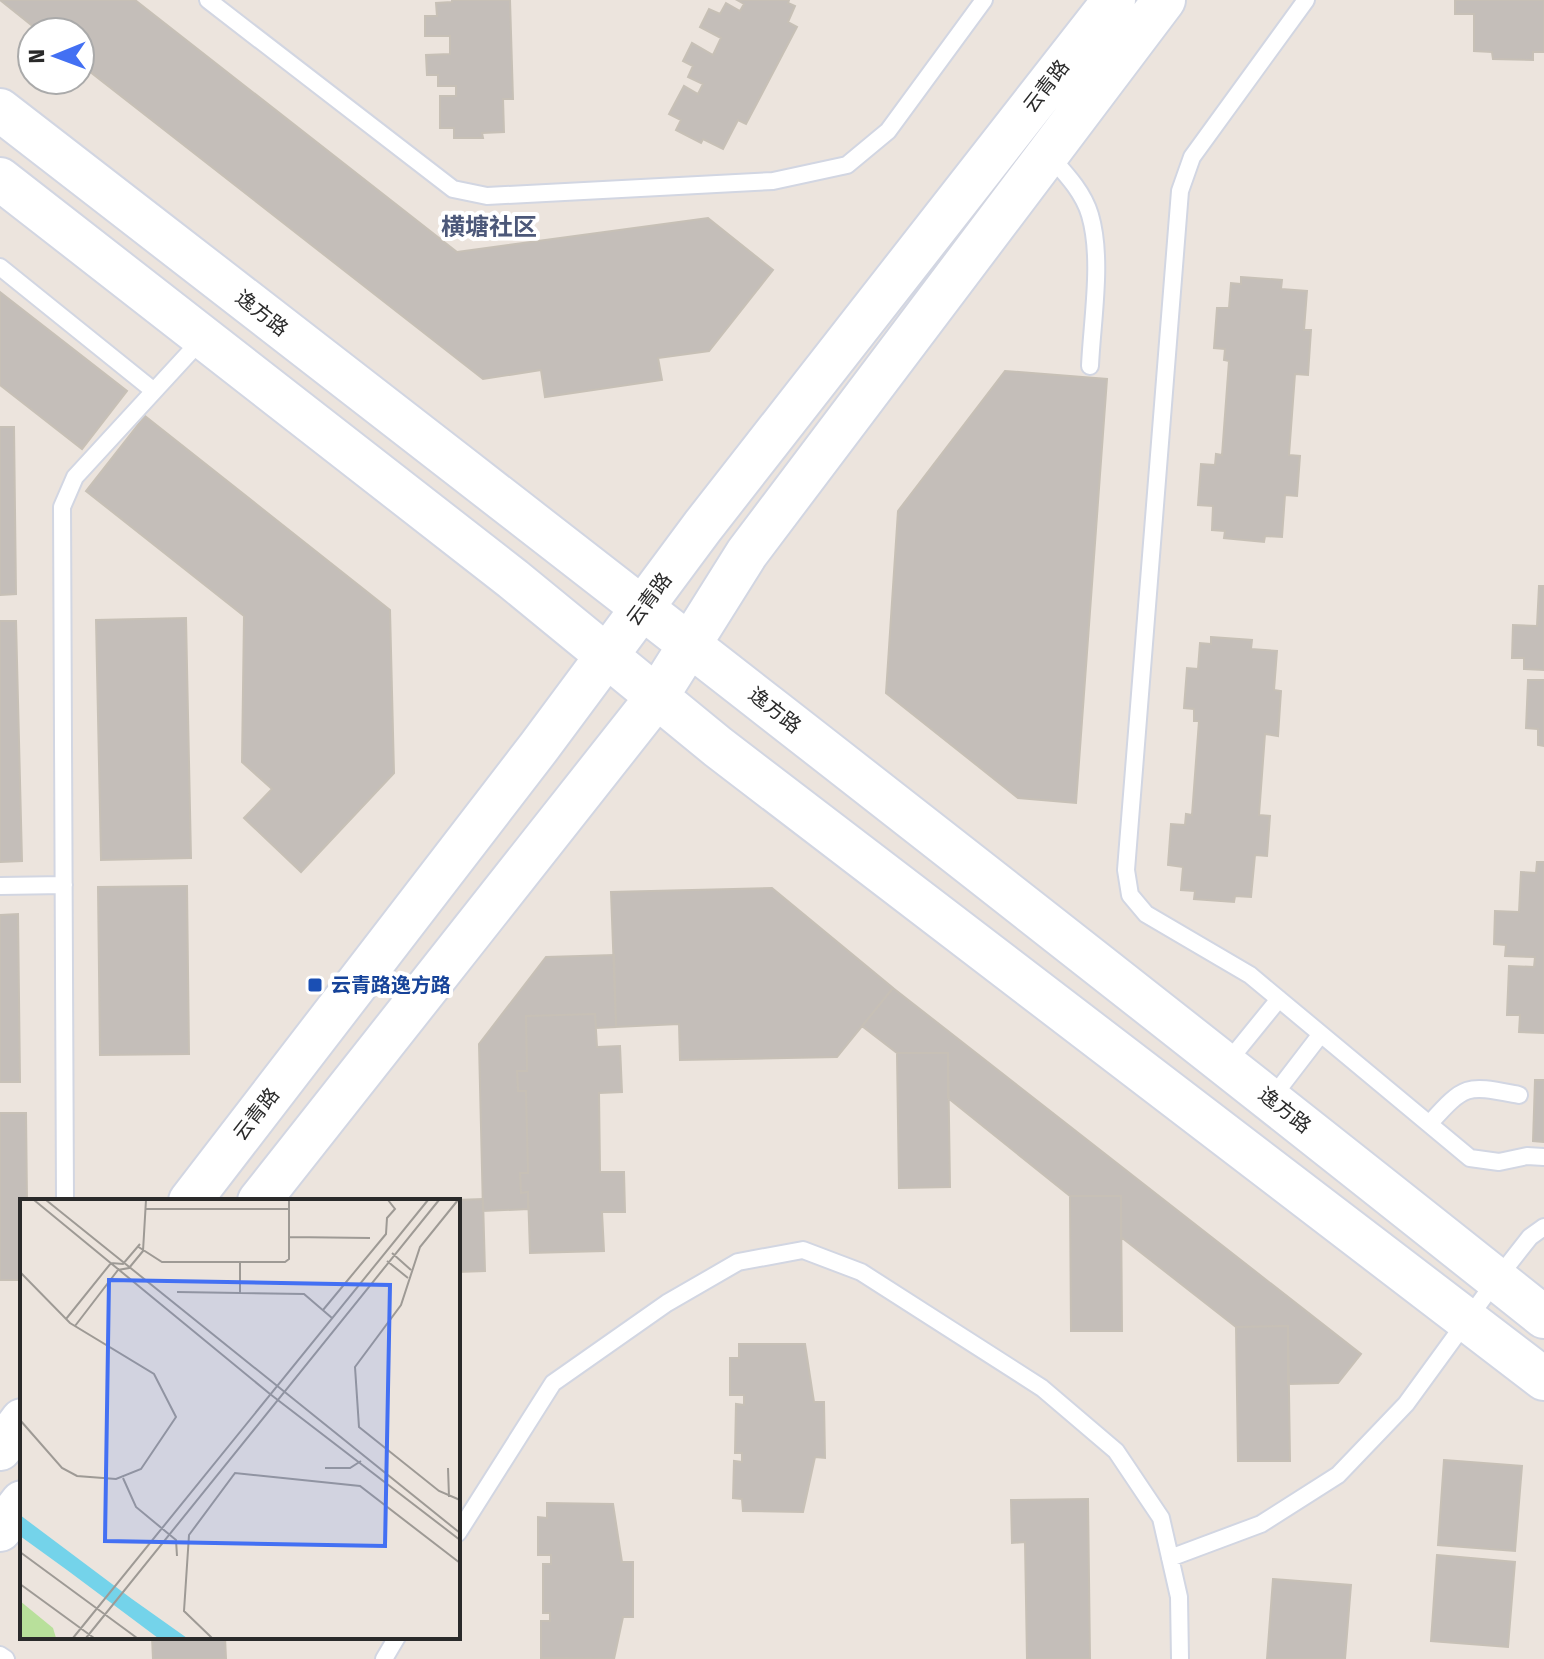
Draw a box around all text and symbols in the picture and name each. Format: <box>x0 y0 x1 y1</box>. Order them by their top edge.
north arrow <box>16 16 96 96</box>
text: N <box>23 49 50 64</box>
street label: 云青路 <box>1018 55 1074 117</box>
district label: 横塘社区 <box>441 213 537 241</box>
street label: 逸方路 <box>231 285 293 341</box>
street label: 云青路 <box>621 568 677 630</box>
street label: 逸方路 <box>744 682 806 738</box>
place label: 云青路逸方路 <box>331 973 451 997</box>
marker: 云青路逸方路 <box>306 976 324 994</box>
street label: 逸方路 <box>1254 1082 1316 1138</box>
street label: 云青路 <box>228 1083 284 1145</box>
inset map <box>20 1199 460 1639</box>

